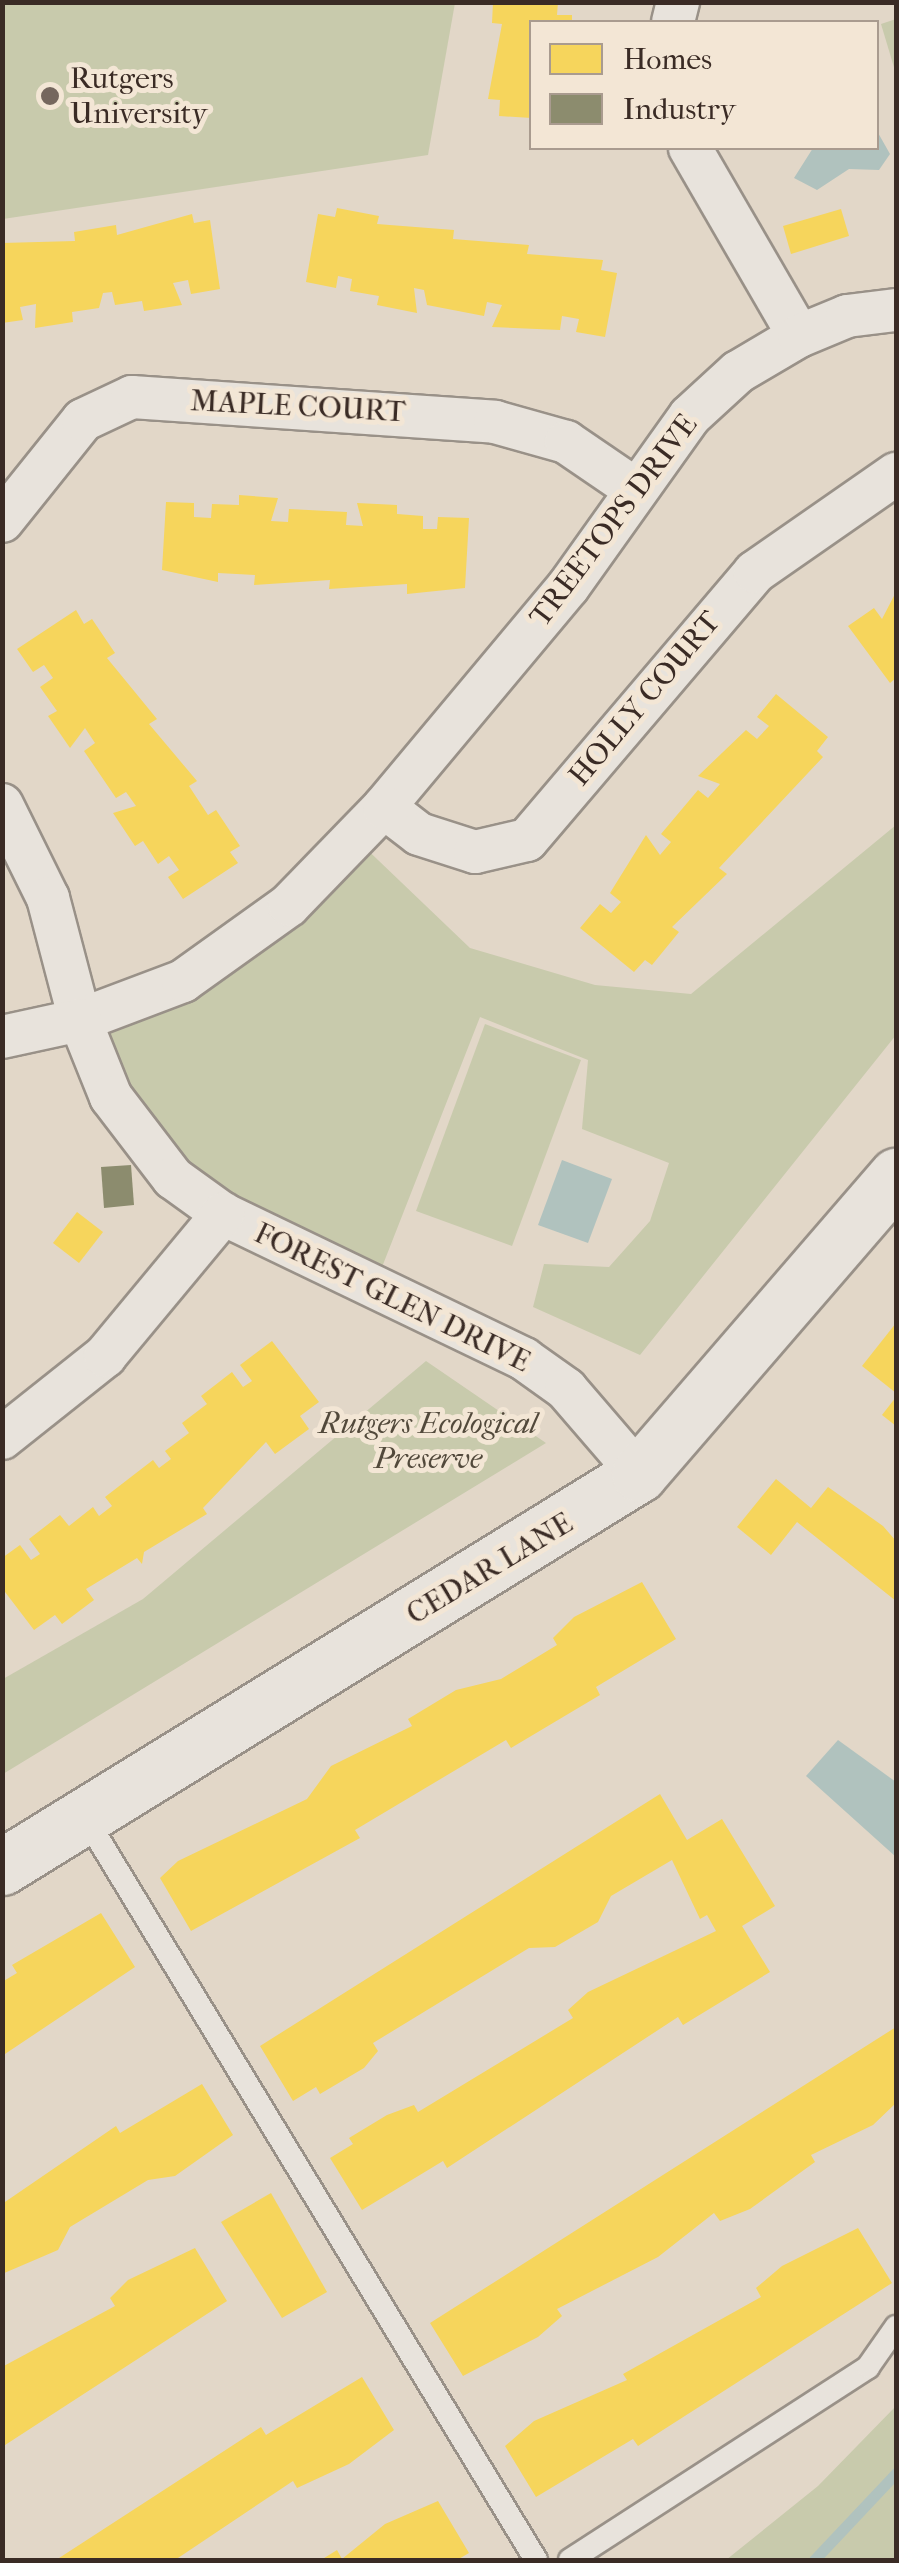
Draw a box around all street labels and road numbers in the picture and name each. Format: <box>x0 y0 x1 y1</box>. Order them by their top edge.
street label: MAPLE COURT <box>189 383 407 431</box>
street label: TREETOPS DRIVE <box>523 408 705 634</box>
street label: HOLLY COURT <box>562 605 728 793</box>
street label: FOREST GLEN DRIVE <box>248 1216 536 1380</box>
street label: CEDAR LANE <box>400 1505 580 1633</box>

